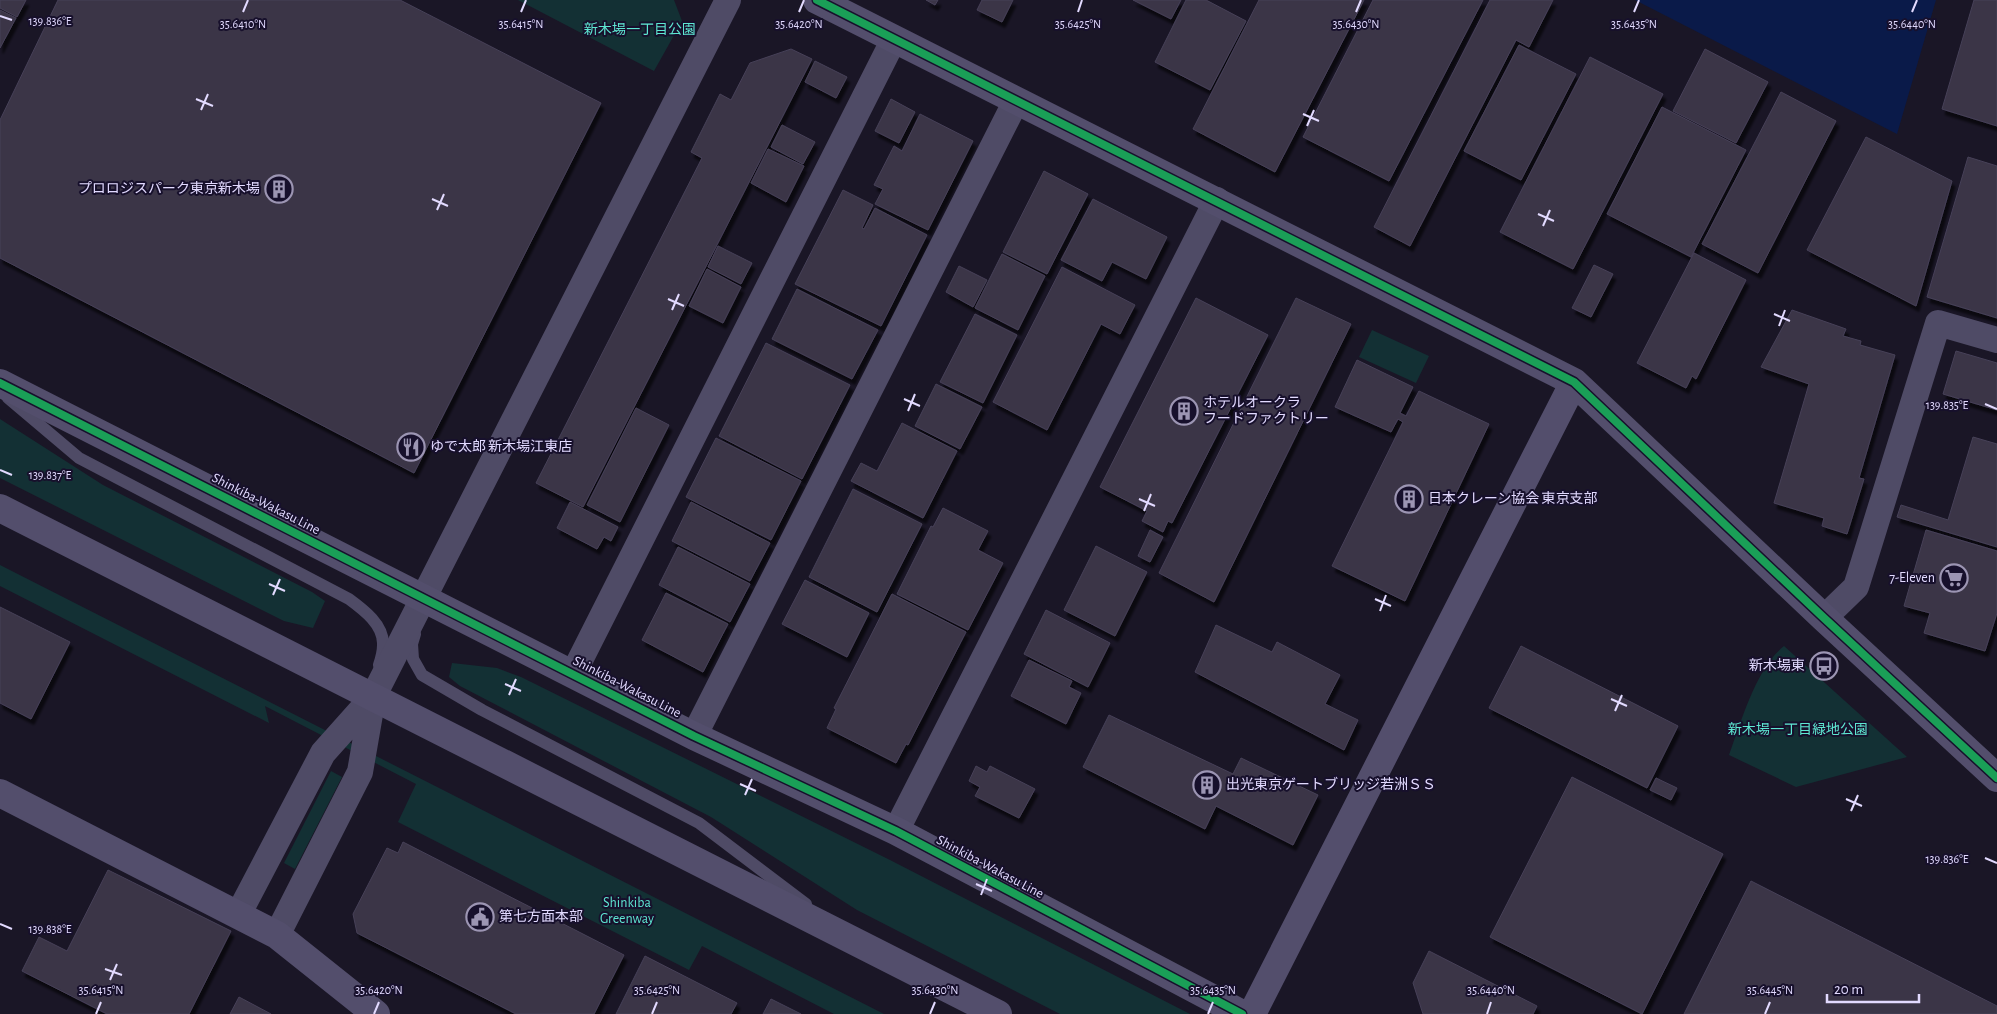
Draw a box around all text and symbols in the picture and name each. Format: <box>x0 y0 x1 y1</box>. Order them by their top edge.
text: 139.836°E <box>28 15 72 27</box>
text: 35.6410°N <box>220 18 266 30</box>
text: 35.6415°N <box>499 18 543 30</box>
text: 35.6420°N <box>775 18 823 30</box>
text: 35.6425°N <box>1055 18 1101 30</box>
text: 35.6430°N <box>1332 18 1380 30</box>
text: 35.6435°N <box>1611 18 1657 30</box>
text: 35.6440°N <box>1888 18 1936 30</box>
park label: 新木場一丁目公園 <box>584 22 696 37</box>
building icon: プロロジスパーク東京新木場 <box>264 174 294 204</box>
place label: プロロジスパーク東京新木場 <box>78 181 260 196</box>
place label: ホテルオークラ フードファクトリー <box>1203 395 1329 426</box>
building icon: ホテルオークラ フードファクトリー <box>1169 396 1199 426</box>
text: 139.835°E <box>1926 399 1968 411</box>
restaurant icon: ゆで太郎 新木場江東店 <box>396 432 426 462</box>
place label: ゆで太郎 新木場江東店 <box>430 439 572 454</box>
text: 139.837°E <box>29 469 71 481</box>
street label: Shinkiba-Wakasu Line <box>210 471 322 537</box>
building icon: 日本クレーン協会 東京支部 <box>1394 484 1424 514</box>
place label: 日本クレーン協会 東京支部 <box>1428 490 1598 506</box>
supermarket icon: 7-Eleven <box>1939 563 1969 593</box>
place label: 7-Eleven <box>1889 571 1935 585</box>
bus stop icon: 新木場東 <box>1809 651 1839 681</box>
street label: Shinkiba-Wakasu Line <box>571 654 683 720</box>
place label: 新木場東 <box>1749 658 1805 673</box>
park label: 新木場一丁目緑地公園 <box>1728 722 1868 737</box>
building icon: 出光東京ゲートブリッジ若洲ＳＳ <box>1192 770 1222 800</box>
place label: 出光東京ゲートブリッジ若洲ＳＳ <box>1226 776 1436 792</box>
street label: Shinkiba-Wakasu Line <box>934 833 1046 901</box>
text: 139.836°E <box>1925 853 1969 865</box>
park label: Shinkiba Greenway <box>600 896 654 926</box>
public building icon: 第七方面本部 <box>465 902 495 932</box>
place label: 第七方面本部 <box>499 908 583 924</box>
text: 139.838°E <box>28 923 72 935</box>
scale bar <box>1827 972 1920 1004</box>
text: 20 m <box>1834 982 1863 997</box>
text: 35.6415°N <box>79 984 123 996</box>
text: 35.6420°N <box>355 984 403 996</box>
text: 35.6425°N <box>634 984 680 996</box>
text: 35.6430°N <box>911 984 959 996</box>
text: 35.6435°N <box>1190 984 1236 996</box>
text: 35.6440°N <box>1467 984 1515 996</box>
text: 35.6445°N <box>1747 984 1793 996</box>

